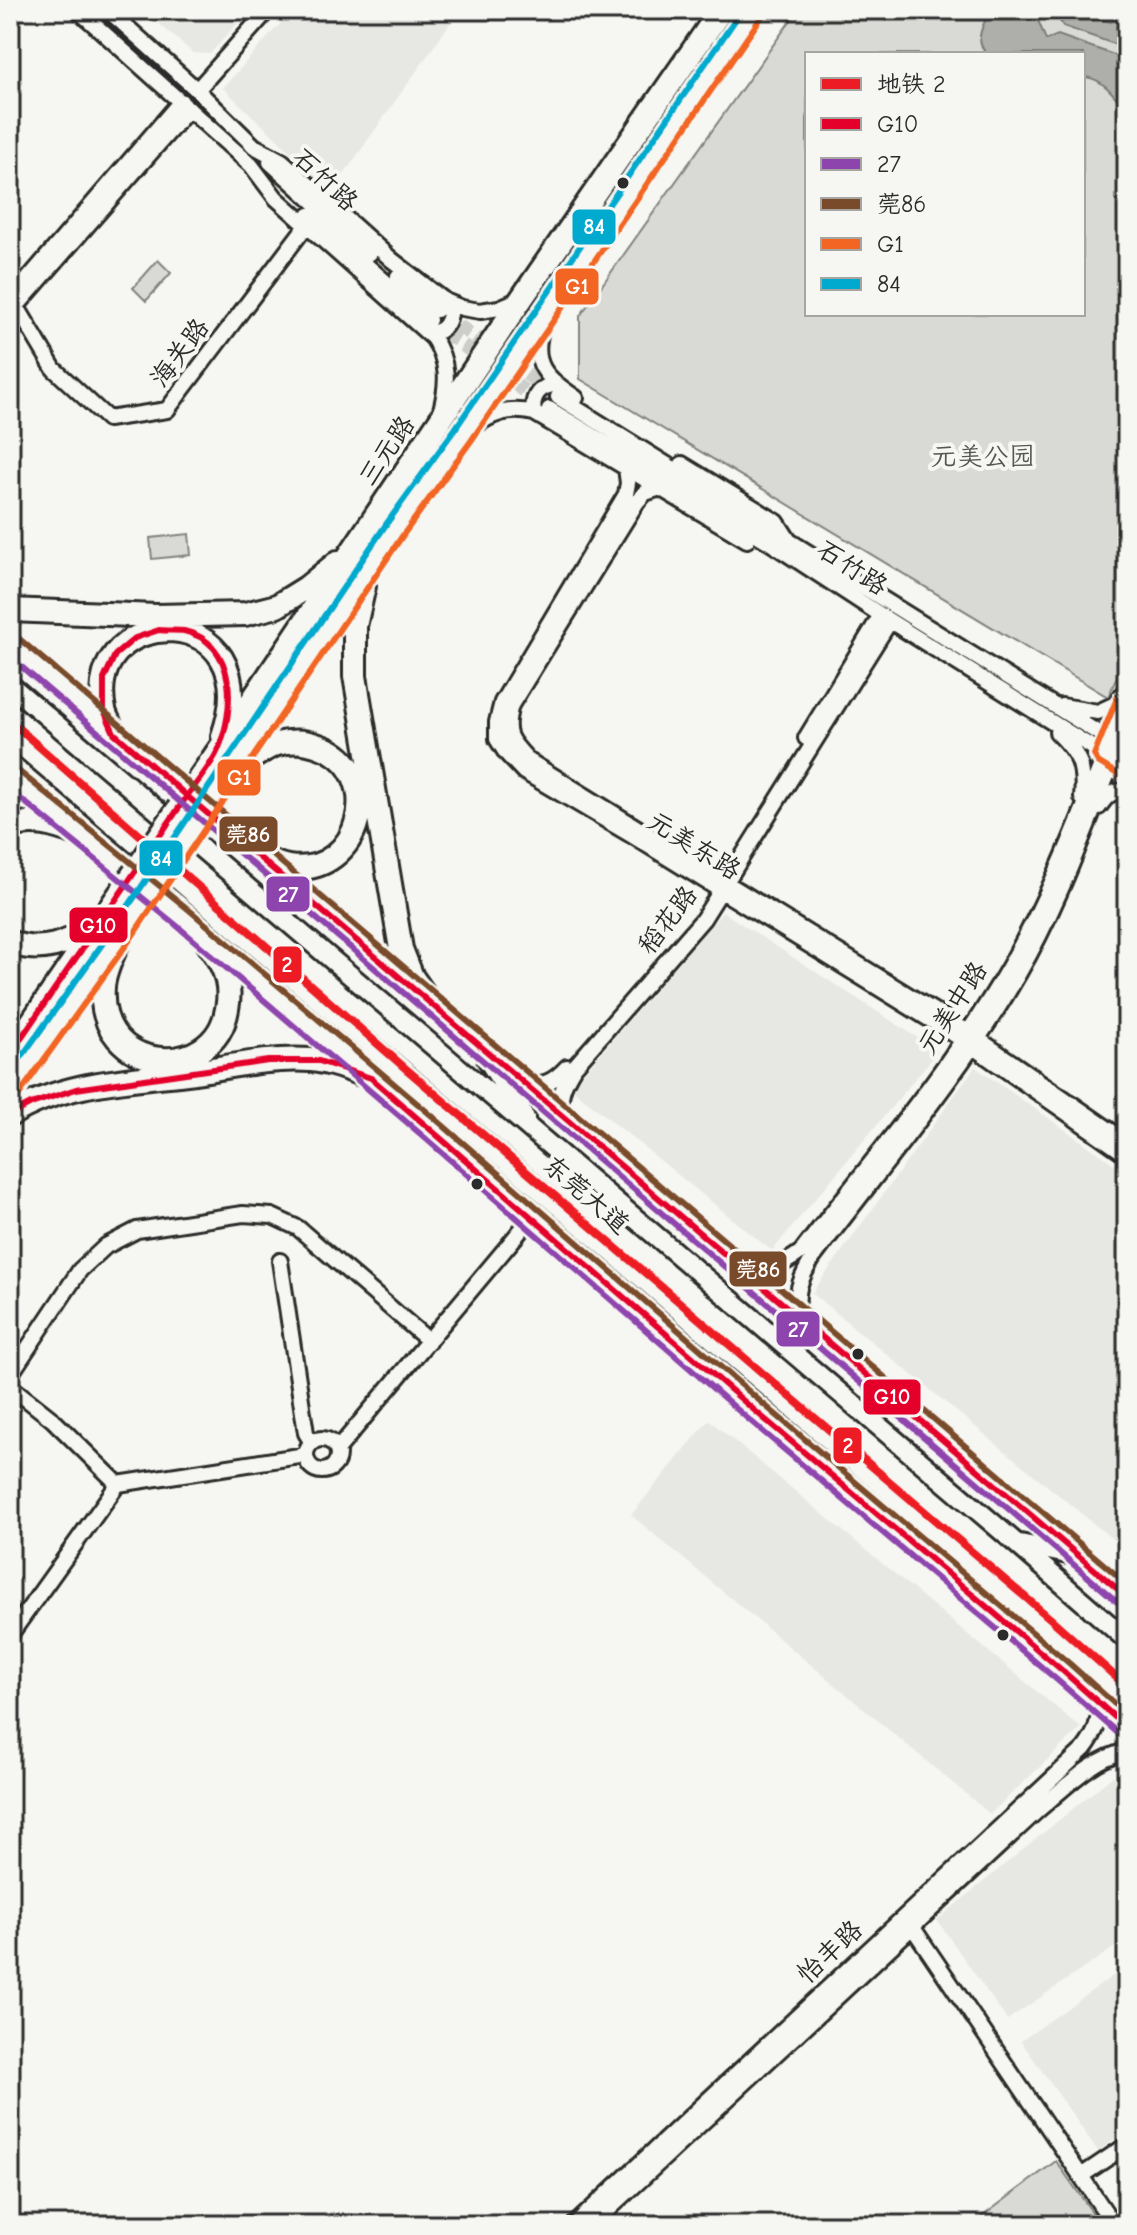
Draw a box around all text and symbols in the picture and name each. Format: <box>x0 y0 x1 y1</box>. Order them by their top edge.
legend <box>805 52 1085 316</box>
text: 地铁 2 <box>877 70 946 98</box>
text: G10 <box>877 110 918 138</box>
street label: 石竹路 <box>286 142 364 218</box>
text: 27 <box>877 150 901 178</box>
unlabelled marker <box>615 175 631 191</box>
text: 莞86 <box>877 190 926 218</box>
line badge: 84 <box>571 208 617 246</box>
text: 84 <box>583 214 605 240</box>
text: G1 <box>877 230 904 258</box>
line badge: G1 <box>554 267 600 306</box>
text: 84 <box>877 270 901 298</box>
text: G1 <box>565 274 589 300</box>
street label: 海关路 <box>145 313 215 393</box>
street label: 三元路 <box>353 410 421 492</box>
park label: 元美公园 <box>931 442 1035 472</box>
street label: 石竹路 <box>811 534 893 602</box>
line badge: G1 <box>216 758 262 797</box>
text: G1 <box>227 765 251 791</box>
street label: 元美东路 <box>642 806 746 886</box>
line badge: 莞86 <box>218 815 279 853</box>
text: 莞86 <box>226 822 270 848</box>
line badge: 84 <box>138 839 184 877</box>
text: 84 <box>150 846 172 872</box>
line badge: 27 <box>265 875 311 913</box>
street label: 稻花路 <box>632 880 704 960</box>
text: 27 <box>278 882 298 908</box>
line badge: G10 <box>68 906 129 944</box>
text: G10 <box>80 913 116 939</box>
line badge: 2 <box>272 945 303 984</box>
text: 2 <box>282 952 293 978</box>
street label: 元美中路 <box>912 956 994 1060</box>
street label: 东莞大道 <box>537 1150 635 1240</box>
unlabelled marker <box>469 1176 485 1192</box>
line badge: 莞86 <box>728 1250 788 1288</box>
text: 莞86 <box>736 1257 780 1283</box>
line badge: 27 <box>775 1310 821 1348</box>
text: 27 <box>788 1317 808 1343</box>
unlabelled marker <box>850 1346 866 1362</box>
line badge: G10 <box>862 1378 922 1416</box>
text: G10 <box>874 1384 910 1410</box>
line badge: 2 <box>832 1426 863 1465</box>
text: 2 <box>843 1433 854 1459</box>
unlabelled marker <box>995 1627 1011 1643</box>
street label: 怡丰路 <box>791 1914 869 1990</box>

